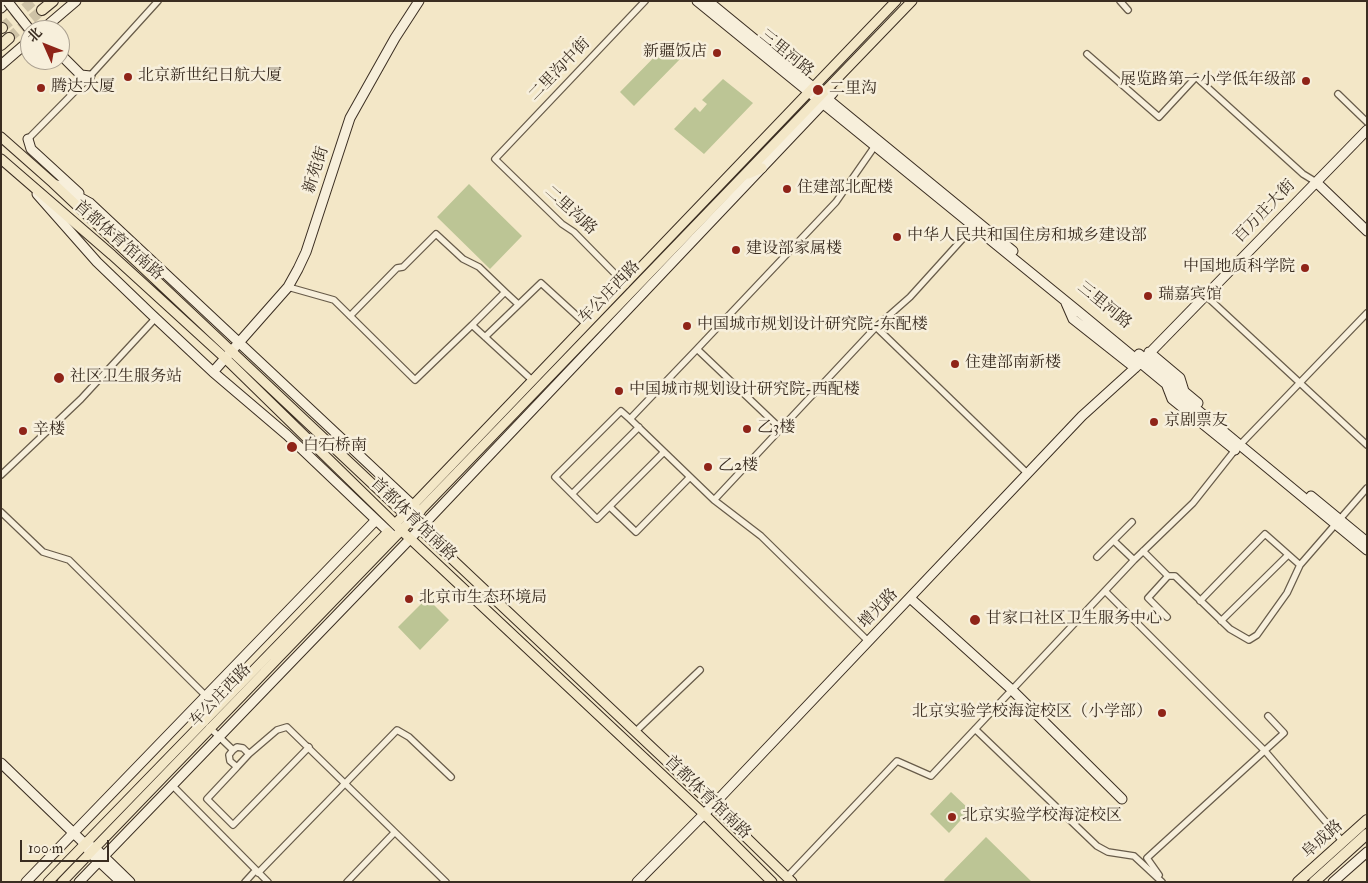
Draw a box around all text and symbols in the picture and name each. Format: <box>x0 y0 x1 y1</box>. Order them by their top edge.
north arrow <box>20 20 70 70</box>
text: 北 <box>24 24 46 46</box>
street label: 三里河路 <box>755 26 817 82</box>
street label: 二里沟中街 <box>525 35 595 105</box>
place label: 新疆饭店 <box>643 43 707 63</box>
marker: 新疆饭店 <box>711 47 723 59</box>
place label: 北京新世纪日航大厦 <box>138 67 282 87</box>
marker: 北京新世纪日航大厦 <box>122 71 134 83</box>
place label: 展览路第一小学低年级部 <box>1120 71 1296 91</box>
marker: 展览路第一小学低年级部 <box>1300 75 1312 87</box>
place label: 腾达大厦 <box>51 78 115 98</box>
place label: 二里沟 <box>829 80 877 100</box>
marker: 腾达大厦 <box>35 82 47 94</box>
marker: 二里沟 <box>811 83 825 97</box>
street label: 新苑街 <box>300 144 334 196</box>
street label: 百万庄大街 <box>1230 177 1300 247</box>
place label: 住建部北配楼 <box>797 179 893 199</box>
street label: 二里沟路 <box>540 182 600 240</box>
marker: 住建部北配楼 <box>781 183 793 195</box>
street label: 首都体育馆南路 <box>69 197 167 285</box>
place label: 中华人民共和国住房和城乡建设部 <box>907 227 1147 247</box>
marker: 中华人民共和国住房和城乡建设部 <box>891 231 903 243</box>
place label: 建设部家属楼 <box>746 240 842 260</box>
marker: 建设部家属楼 <box>730 244 742 256</box>
street label: 车公庄西路 <box>575 258 645 328</box>
place label: 中国地质科学院 <box>1183 258 1295 278</box>
marker: 中国地质科学院 <box>1299 262 1311 274</box>
street label: 三里河路 <box>1073 278 1135 334</box>
place label: 瑞嘉宾馆 <box>1158 286 1222 306</box>
marker: 瑞嘉宾馆 <box>1142 290 1154 302</box>
place label: 中国城市规划设计研究院-东配楼 <box>697 316 928 336</box>
marker: 中国城市规划设计研究院-东配楼 <box>681 320 693 332</box>
place label: 住建部南新楼 <box>965 354 1061 374</box>
marker: 住建部南新楼 <box>949 358 961 370</box>
place label: 社区卫生服务站 <box>70 368 182 388</box>
marker: 社区卫生服务站 <box>52 371 66 385</box>
place label: 中国城市规划设计研究院-西配楼 <box>629 381 860 401</box>
marker: 中国城市规划设计研究院-西配楼 <box>613 385 625 397</box>
place label: 京剧票友 <box>1164 412 1228 432</box>
marker: 京剧票友 <box>1148 416 1160 428</box>
place label: 乙3楼 <box>757 419 795 439</box>
place label: 辛楼 <box>33 421 65 441</box>
marker: 乙3楼 <box>741 423 753 435</box>
marker: 辛楼 <box>17 425 29 437</box>
place label: 白石桥南 <box>303 437 367 457</box>
marker: 白石桥南 <box>285 440 299 454</box>
place label: 乙2楼 <box>718 457 758 477</box>
marker: 乙2楼 <box>702 461 714 473</box>
street label: 首都体育馆南路 <box>366 474 460 566</box>
street label: 增光路 <box>855 585 903 633</box>
place label: 北京市生态环境局 <box>419 589 547 609</box>
marker: 北京市生态环境局 <box>403 593 415 605</box>
place label: 甘家口社区卫生服务中心 <box>986 610 1162 630</box>
marker: 甘家口社区卫生服务中心 <box>968 613 982 627</box>
street label: 车公庄西路 <box>186 661 256 731</box>
place label: 北京实验学校海淀校区（小学部） <box>912 703 1152 723</box>
marker: 北京实验学校海淀校区（小学部） <box>1156 707 1168 719</box>
street label: 首都体育馆南路 <box>660 752 754 844</box>
place label: 北京实验学校海淀校区 <box>962 807 1122 827</box>
marker: 北京实验学校海淀校区 <box>946 811 958 823</box>
street label: 阜成路 <box>1299 817 1347 863</box>
scale bar <box>22 830 111 862</box>
text: 100 m <box>28 839 63 858</box>

